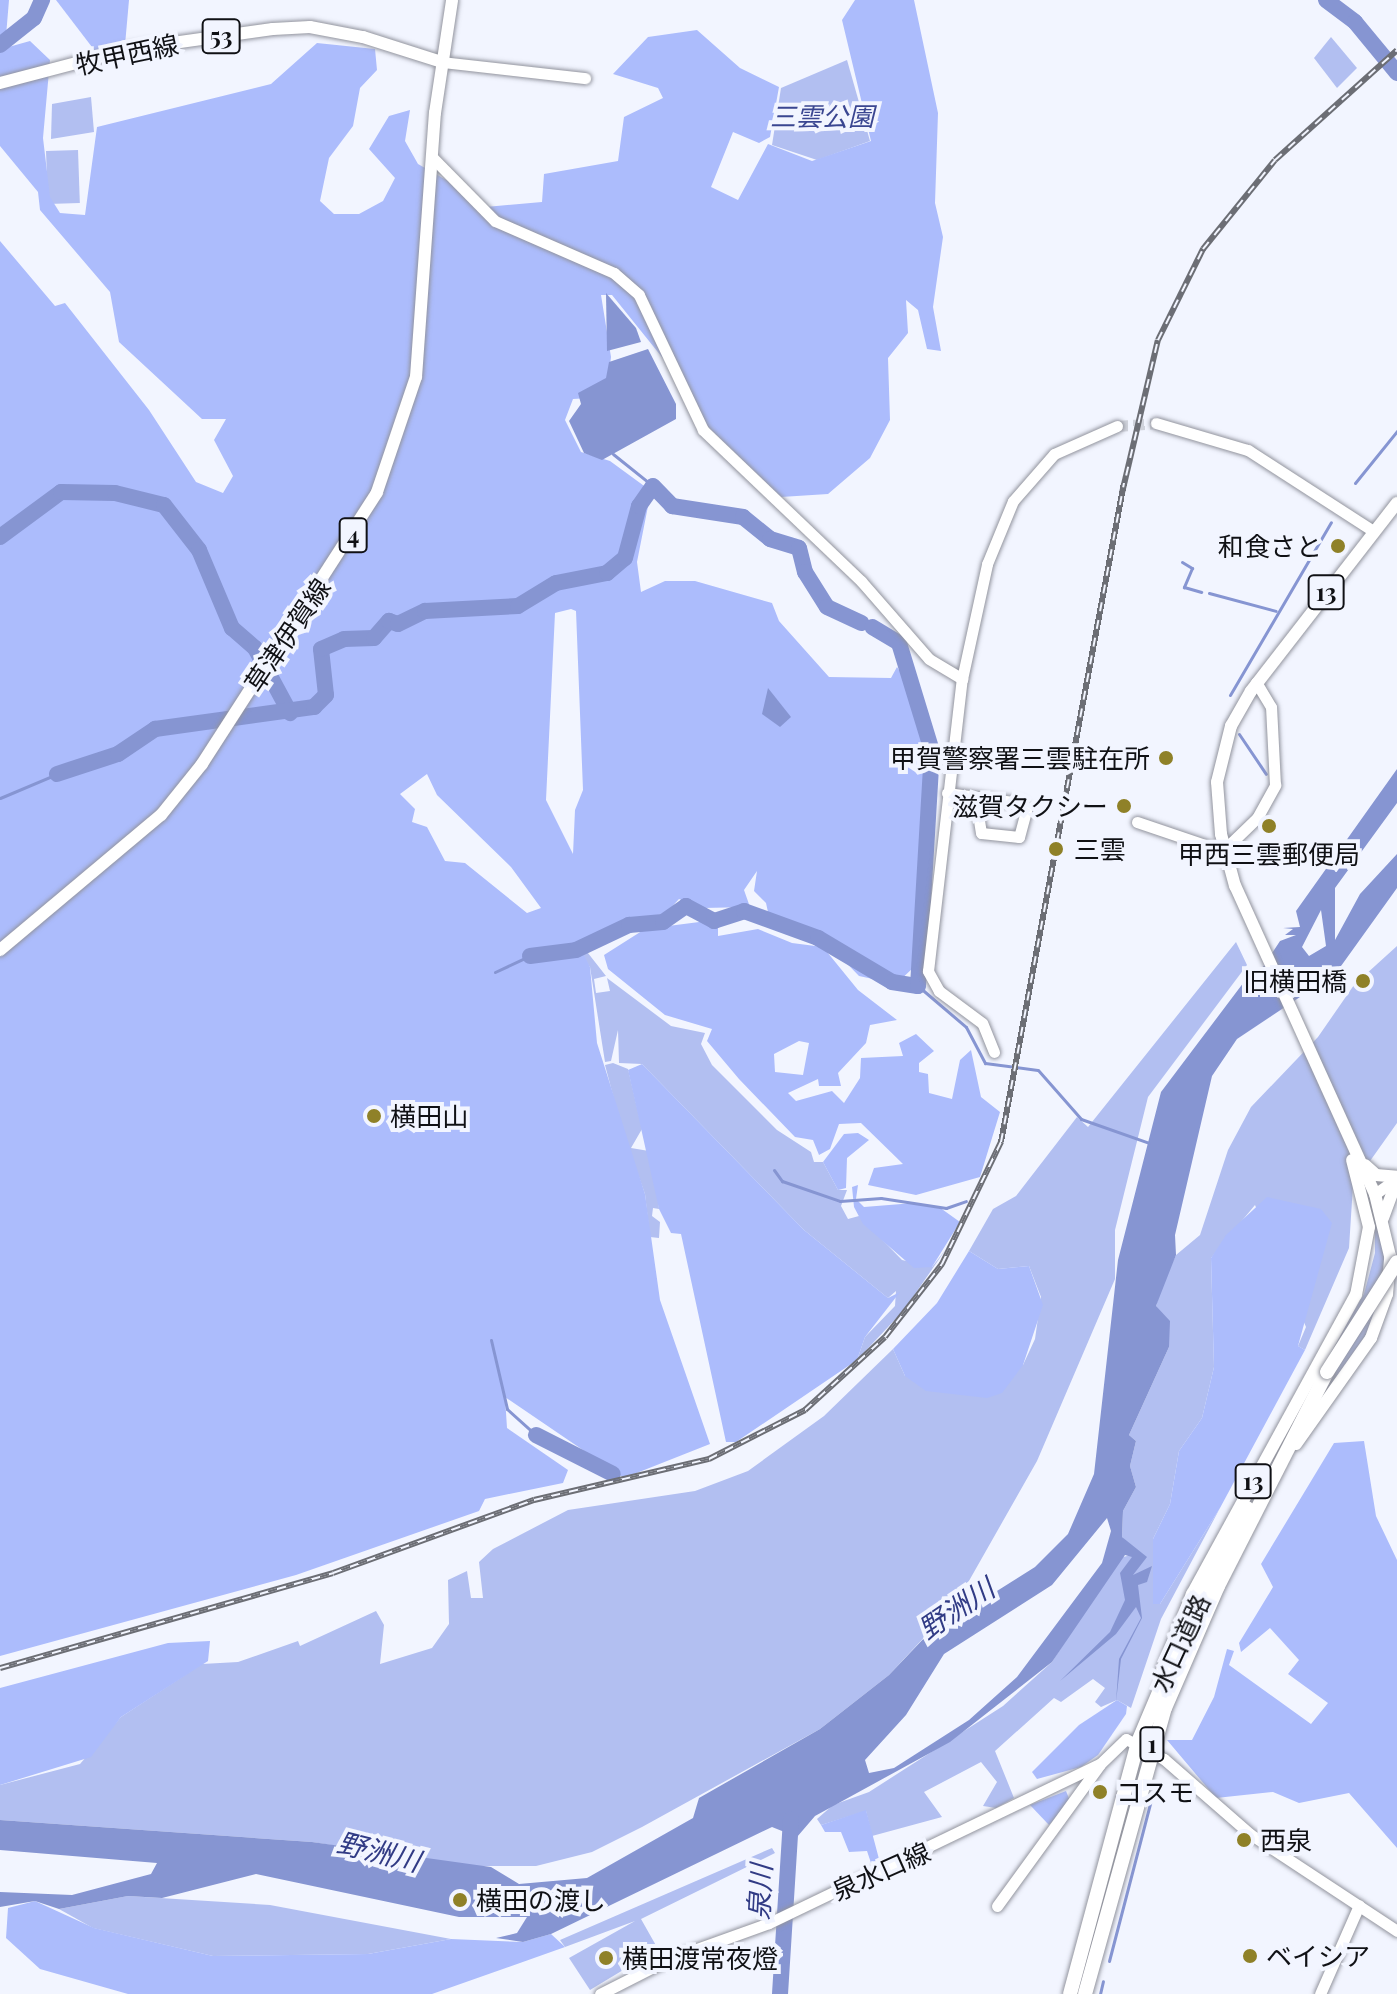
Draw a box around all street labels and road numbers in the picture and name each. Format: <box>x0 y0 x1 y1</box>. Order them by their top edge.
road number: 53 <box>201 16 241 56</box>
street label: 牧甲西線 <box>73 28 181 80</box>
road number: 4 <box>337 515 369 555</box>
street label: 草津伊賀線 <box>238 572 336 698</box>
road number: 13 <box>1306 572 1346 612</box>
road number: 13 <box>1233 1461 1273 1501</box>
street label: 水口道路 <box>1144 1589 1216 1697</box>
road number: 1 <box>1138 1724 1166 1764</box>
street label: 泉水口線 <box>827 1836 935 1906</box>

